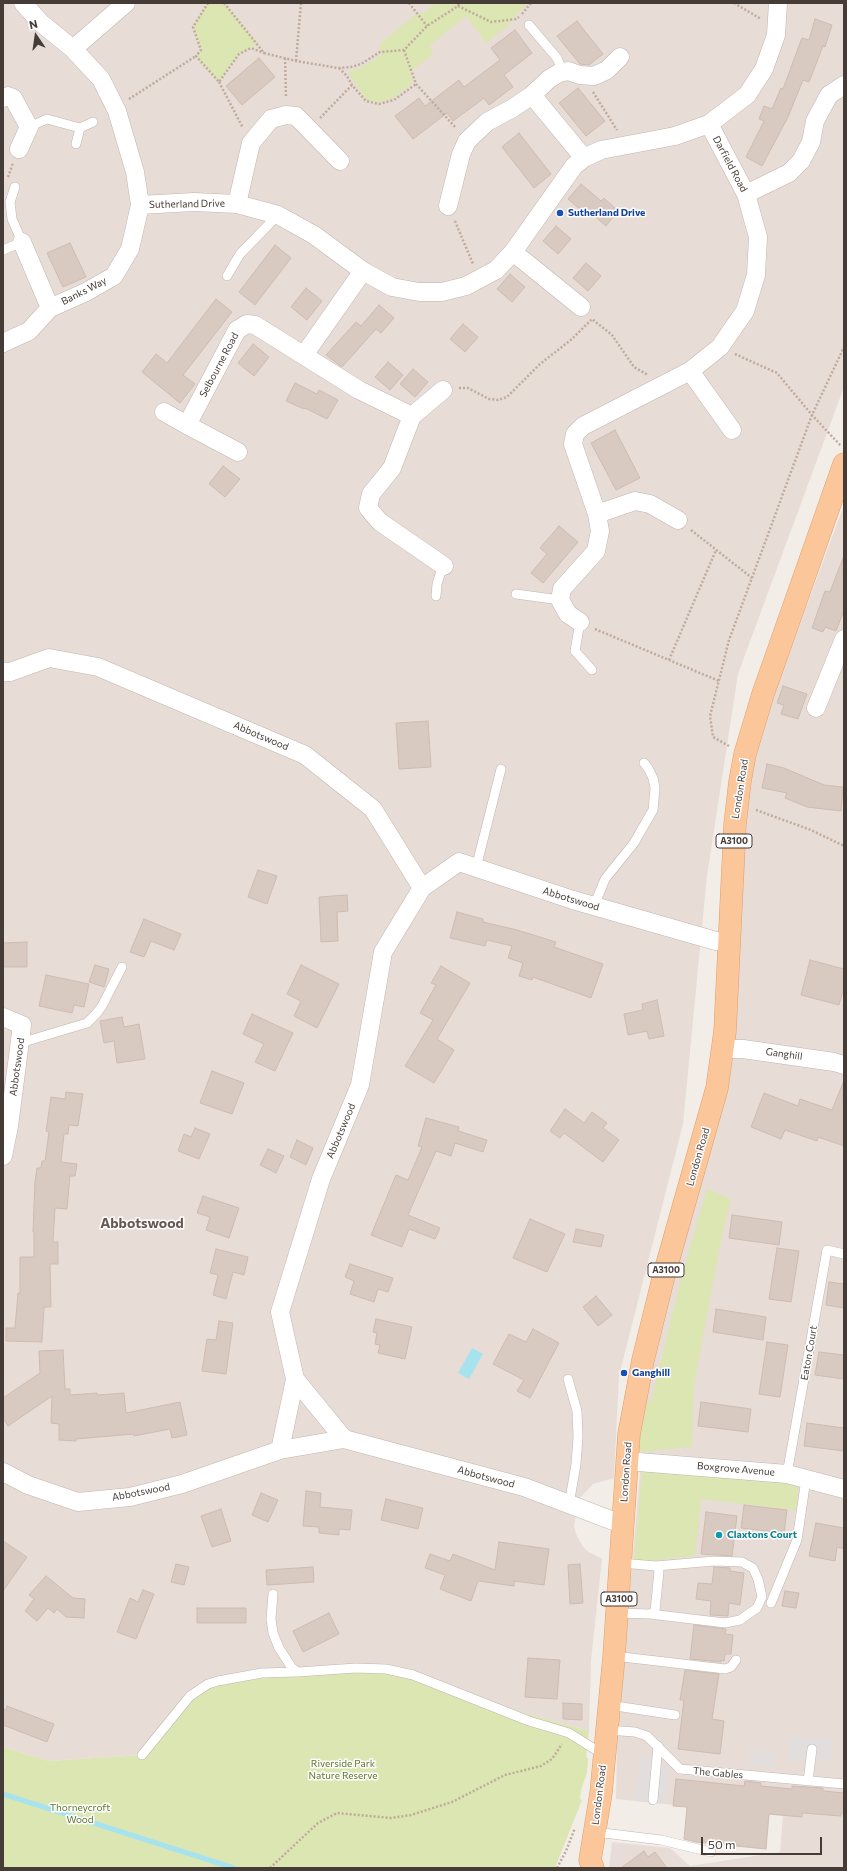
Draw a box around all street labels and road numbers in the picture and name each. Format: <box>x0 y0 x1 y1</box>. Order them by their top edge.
street label: Darfield Road <box>710 134 750 194</box>
street label: Sutherland Drive <box>149 197 225 211</box>
street label: Banks Way <box>59 274 109 308</box>
street label: Selbourne Road <box>197 331 241 399</box>
street label: Abbotswood <box>232 719 290 753</box>
street label: London Road <box>729 758 751 820</box>
road number: A3100 <box>716 834 752 848</box>
street label: Abbotswood <box>541 885 601 913</box>
street label: Abbotswood <box>7 1037 27 1097</box>
street label: Ganghill <box>765 1045 803 1063</box>
street label: Abbotswood <box>324 1102 358 1160</box>
street label: London Road <box>684 1126 712 1188</box>
road number: A3100 <box>648 1263 684 1277</box>
street label: Eaton Court <box>798 1325 820 1381</box>
street label: London Road <box>618 1442 634 1502</box>
street label: Boxgrove Avenue <box>697 1460 775 1478</box>
street label: Abbotswood <box>456 1464 516 1490</box>
street label: Abbotswood <box>111 1481 171 1503</box>
road number: A3100 <box>601 1592 637 1606</box>
street label: London Road <box>589 1764 609 1826</box>
street label: The Gables <box>692 1765 744 1781</box>

